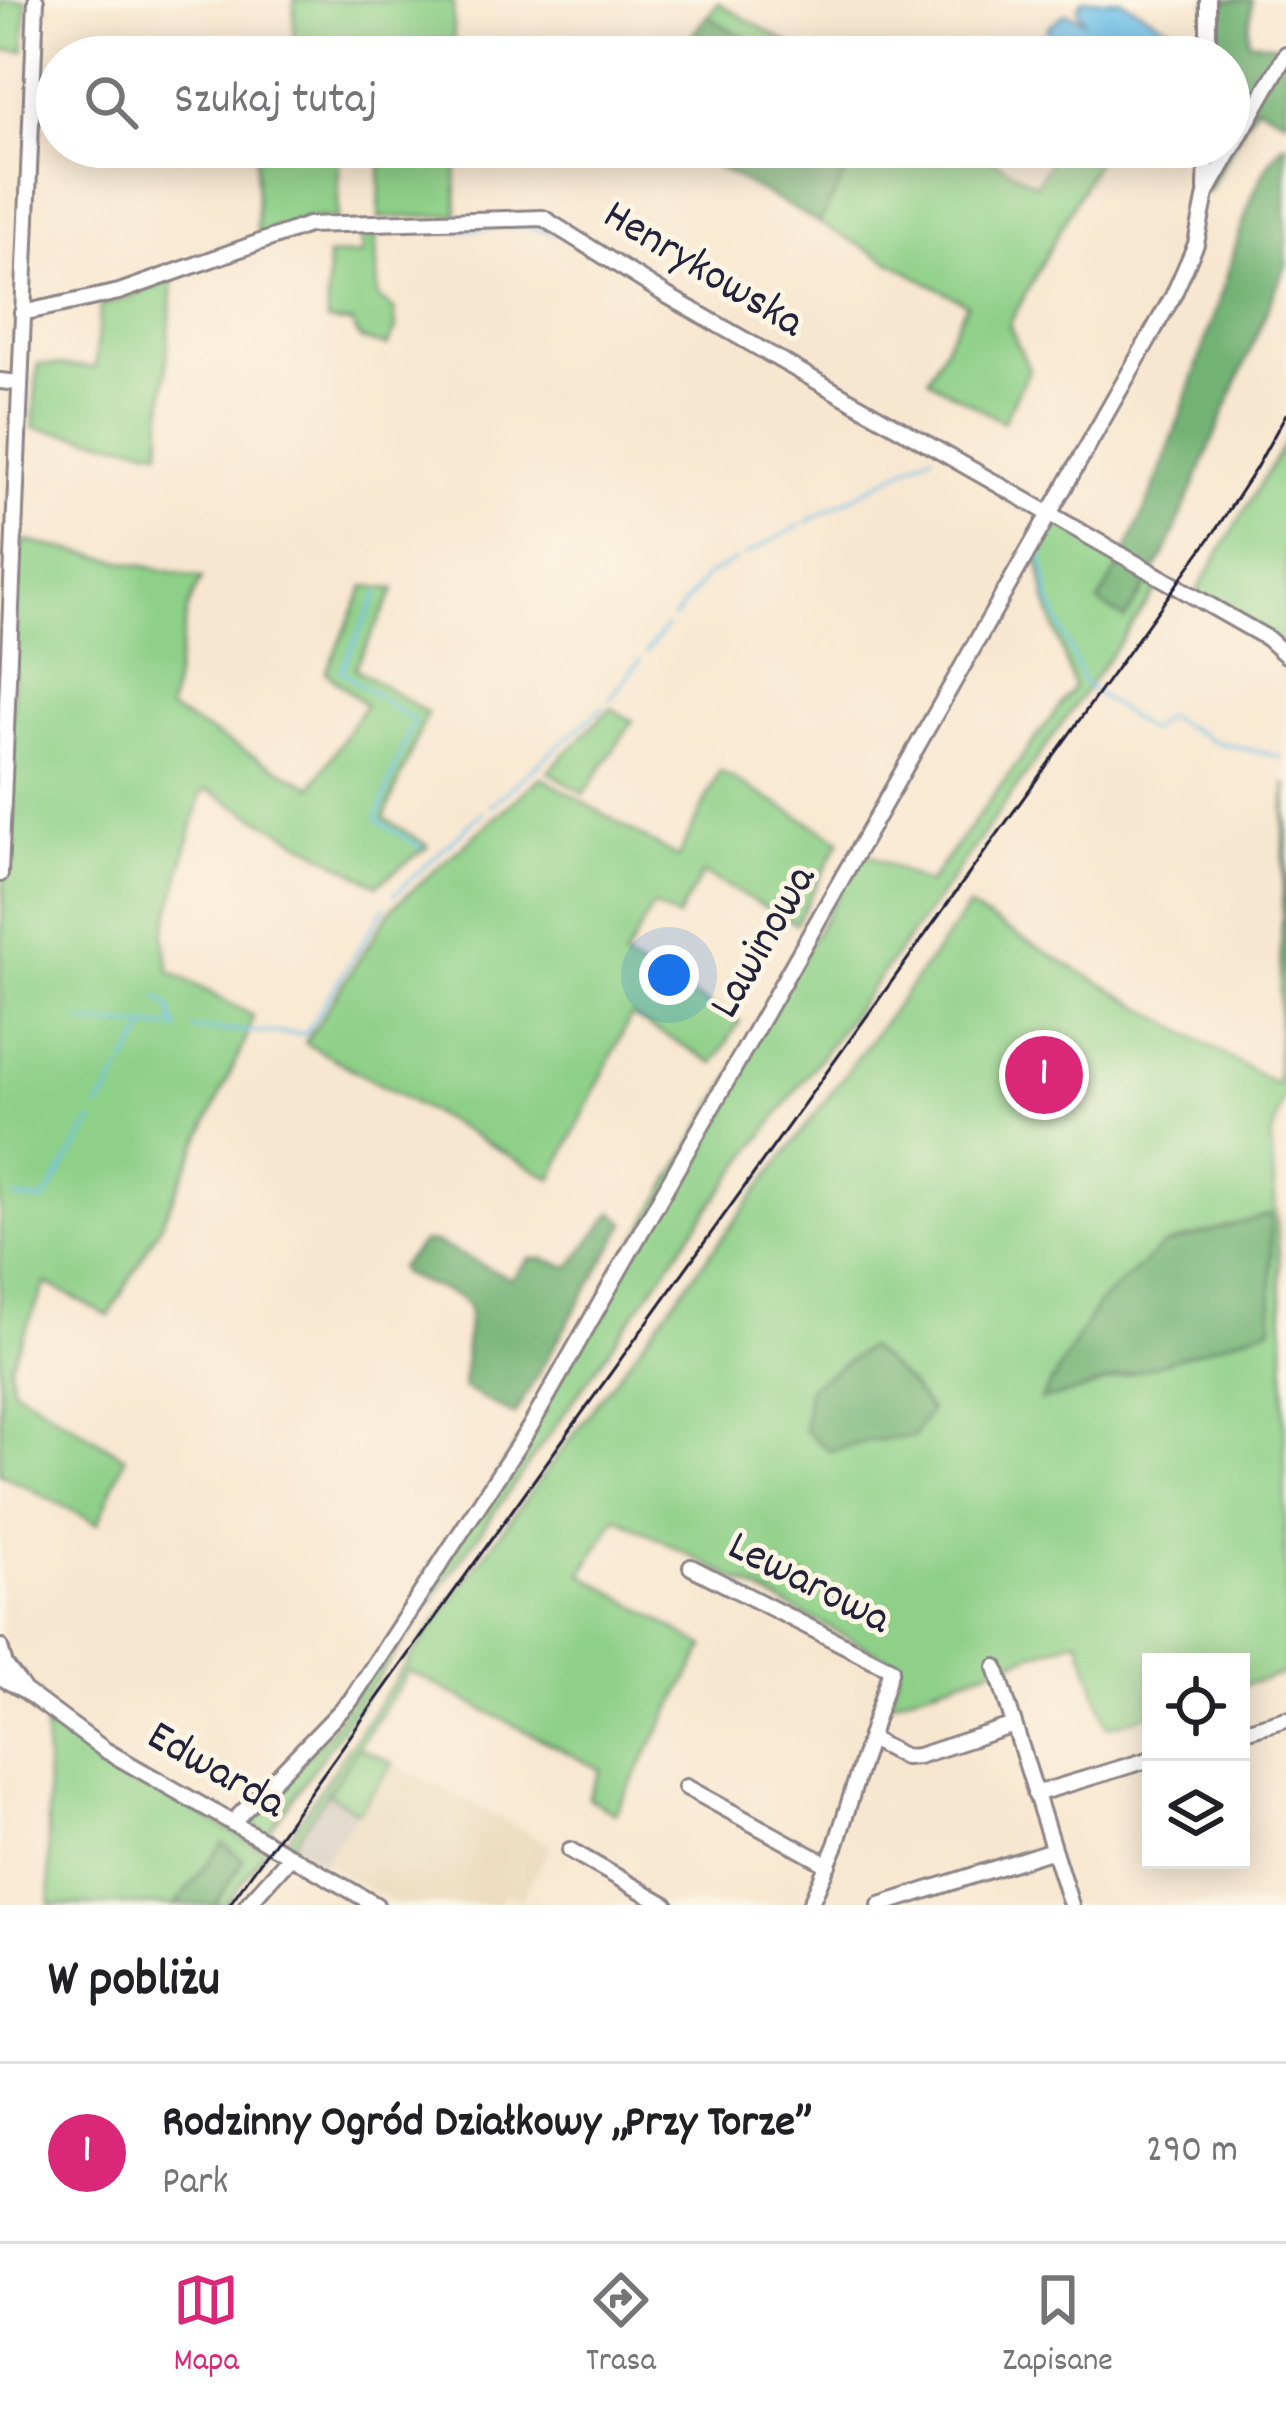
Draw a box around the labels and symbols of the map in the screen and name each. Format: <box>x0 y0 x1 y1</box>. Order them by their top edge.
street label: Henrykowska <box>589 186 815 357</box>
street label: Lawinowa <box>695 854 835 1032</box>
your location <box>639 945 699 1005</box>
pin: 1 <box>1005 1030 1083 1120</box>
street label: Lewarowa <box>715 1517 901 1654</box>
street label: Edwarda <box>134 1707 297 1838</box>

